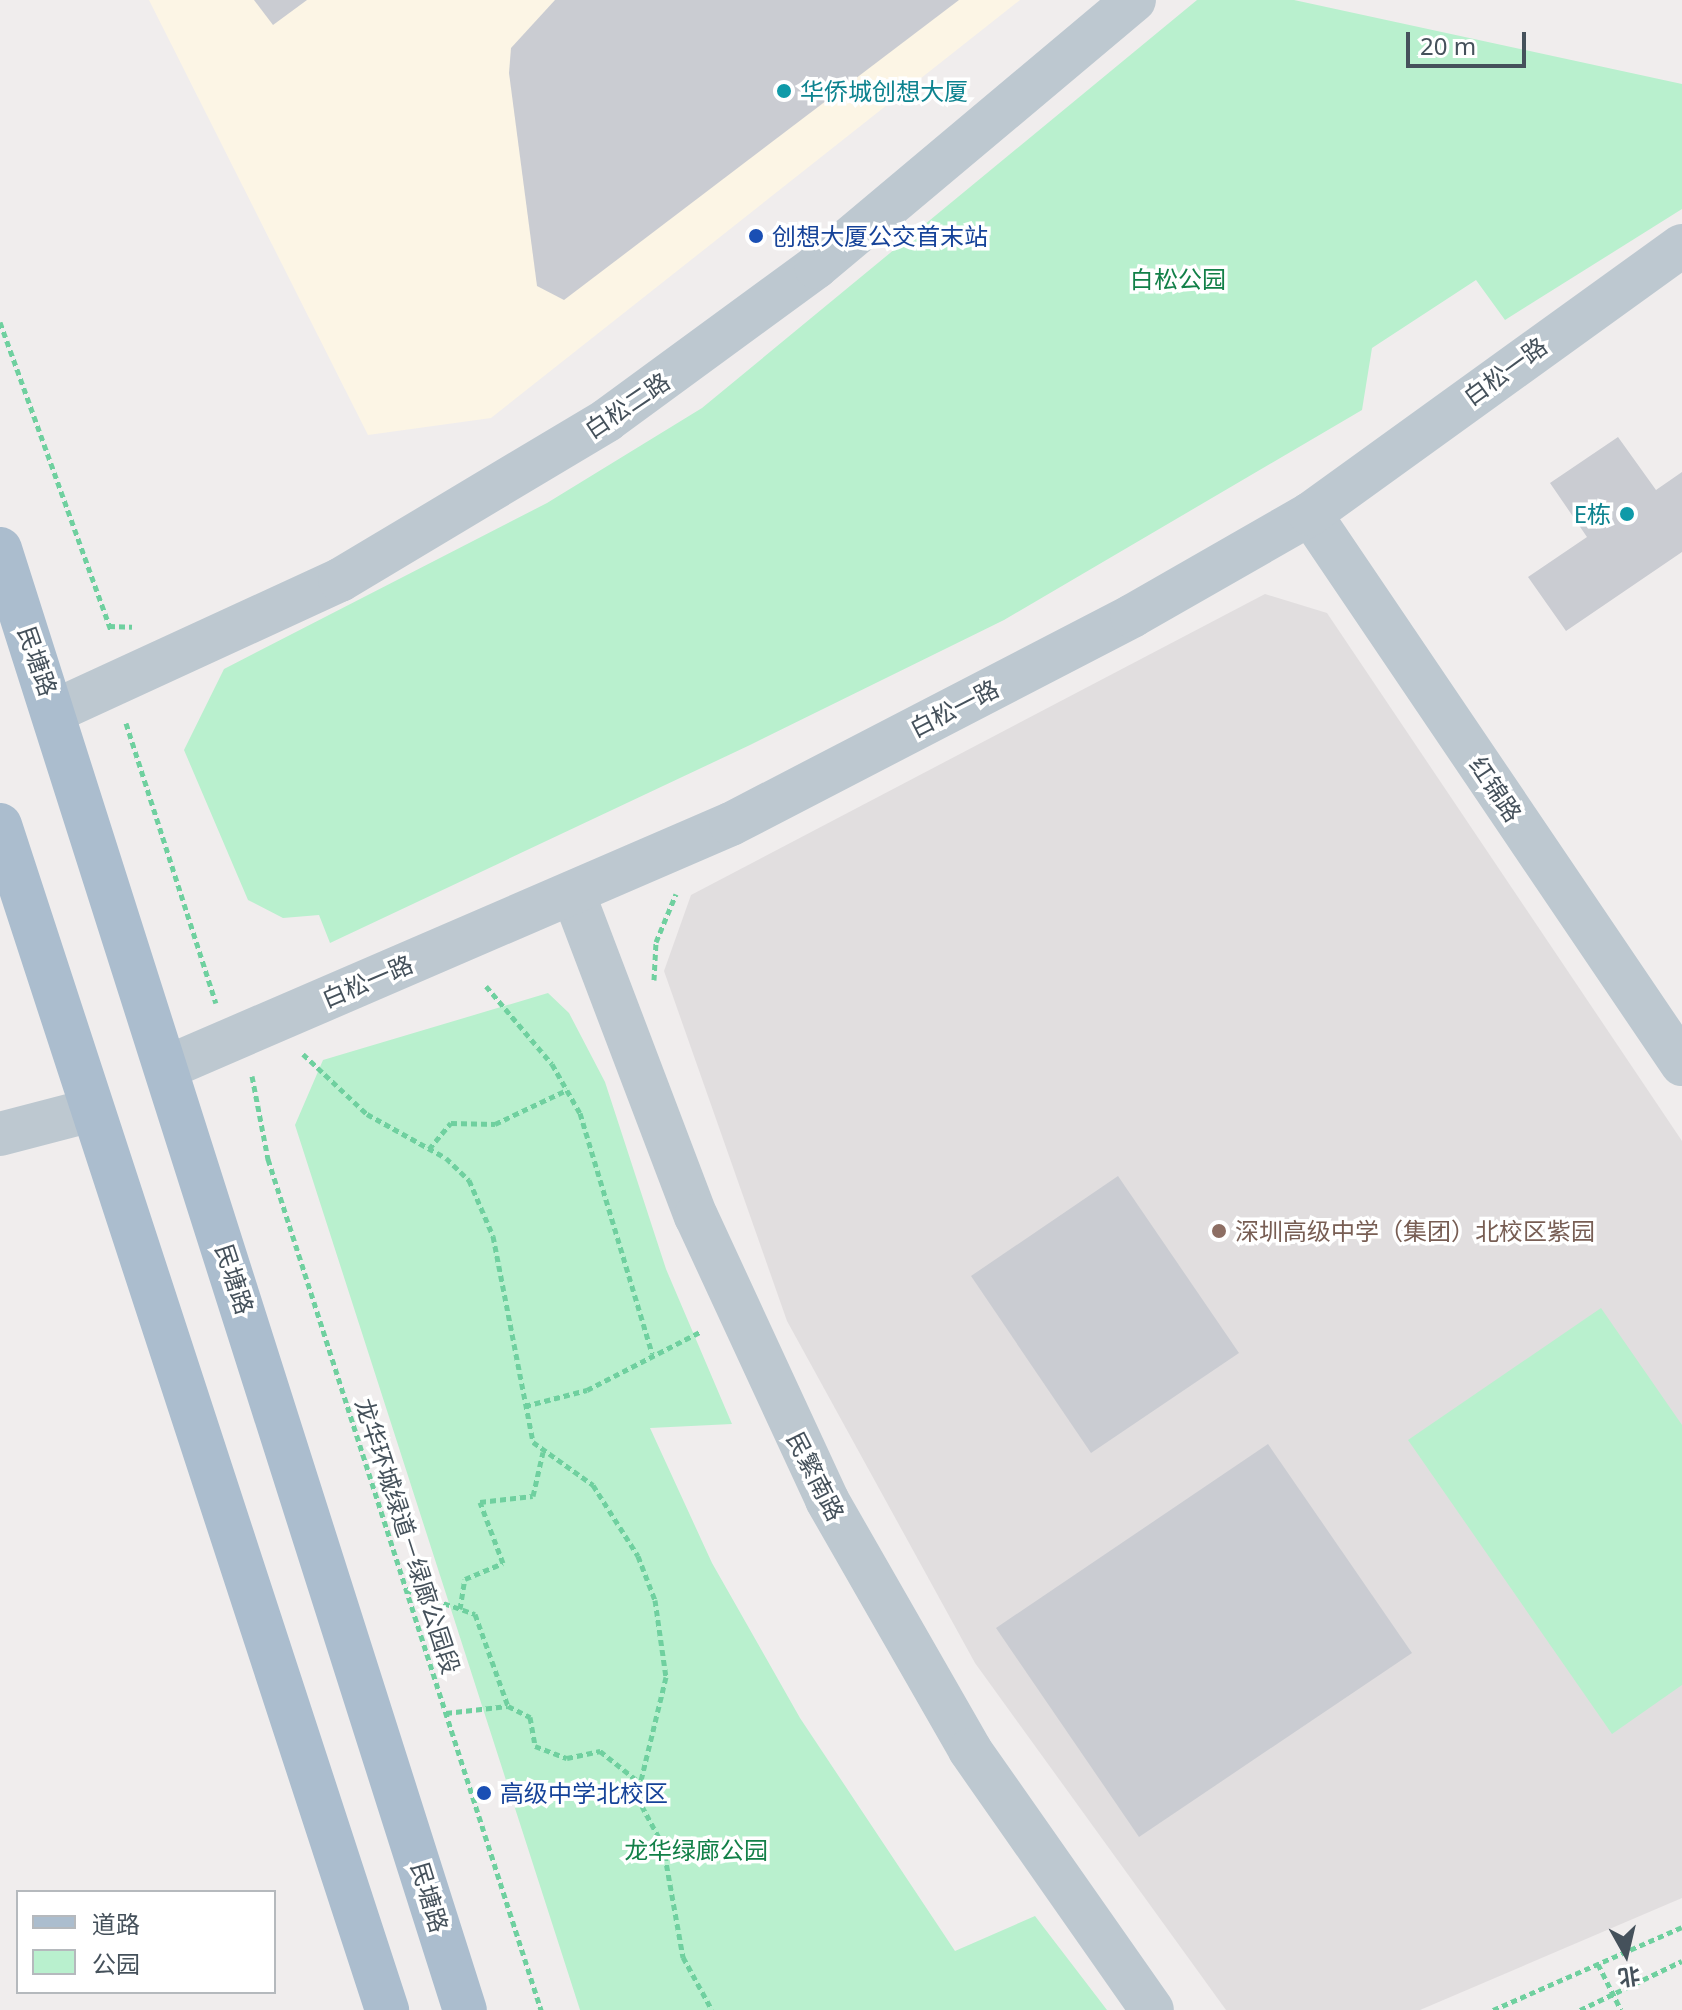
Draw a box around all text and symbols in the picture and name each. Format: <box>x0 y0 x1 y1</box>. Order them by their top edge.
scale bar <box>1410 16 1530 66</box>
text: 20 m <box>1420 29 1476 62</box>
place label: 华侨城创想大厦 <box>800 77 968 105</box>
marker: 华侨城创想大厦 <box>775 82 793 100</box>
place label: 创想大厦公交首末站 <box>772 222 988 250</box>
marker: 创想大厦公交首末站 <box>747 227 765 245</box>
park label: 白松公园 <box>1130 265 1226 293</box>
street label: 白松一路 <box>1458 331 1552 411</box>
street label: 白松二路 <box>579 366 675 444</box>
place label: E栋 <box>1574 500 1611 528</box>
marker: E栋 <box>1618 505 1636 523</box>
street label: 民塘路 <box>13 622 63 700</box>
street label: 白松一路 <box>905 673 1003 743</box>
street label: 红锦路 <box>1464 751 1528 827</box>
street label: 白松一路 <box>317 949 417 1013</box>
place label: 深圳高级中学（集团）北校区紫园 <box>1235 1217 1595 1245</box>
marker: 深圳高级中学（集团）北校区紫园 <box>1210 1222 1228 1240</box>
street label: 民塘路 <box>210 1240 260 1318</box>
street label: 龙华环城绿道－绿廊公园段 <box>350 1395 466 1677</box>
street label: 民繁南路 <box>781 1427 851 1525</box>
place label: 高级中学北校区 <box>500 1779 668 1807</box>
marker: 高级中学北校区 <box>475 1784 493 1802</box>
park label: 龙华绿廊公园 <box>624 1836 768 1864</box>
street label: 民塘路 <box>406 1858 454 1936</box>
legend <box>16 1890 276 1994</box>
text: 道路 <box>92 1907 140 1940</box>
north arrow <box>1586 1914 1666 1994</box>
text: 公园 <box>92 1947 140 1980</box>
text: 北 <box>1616 1961 1642 1994</box>

